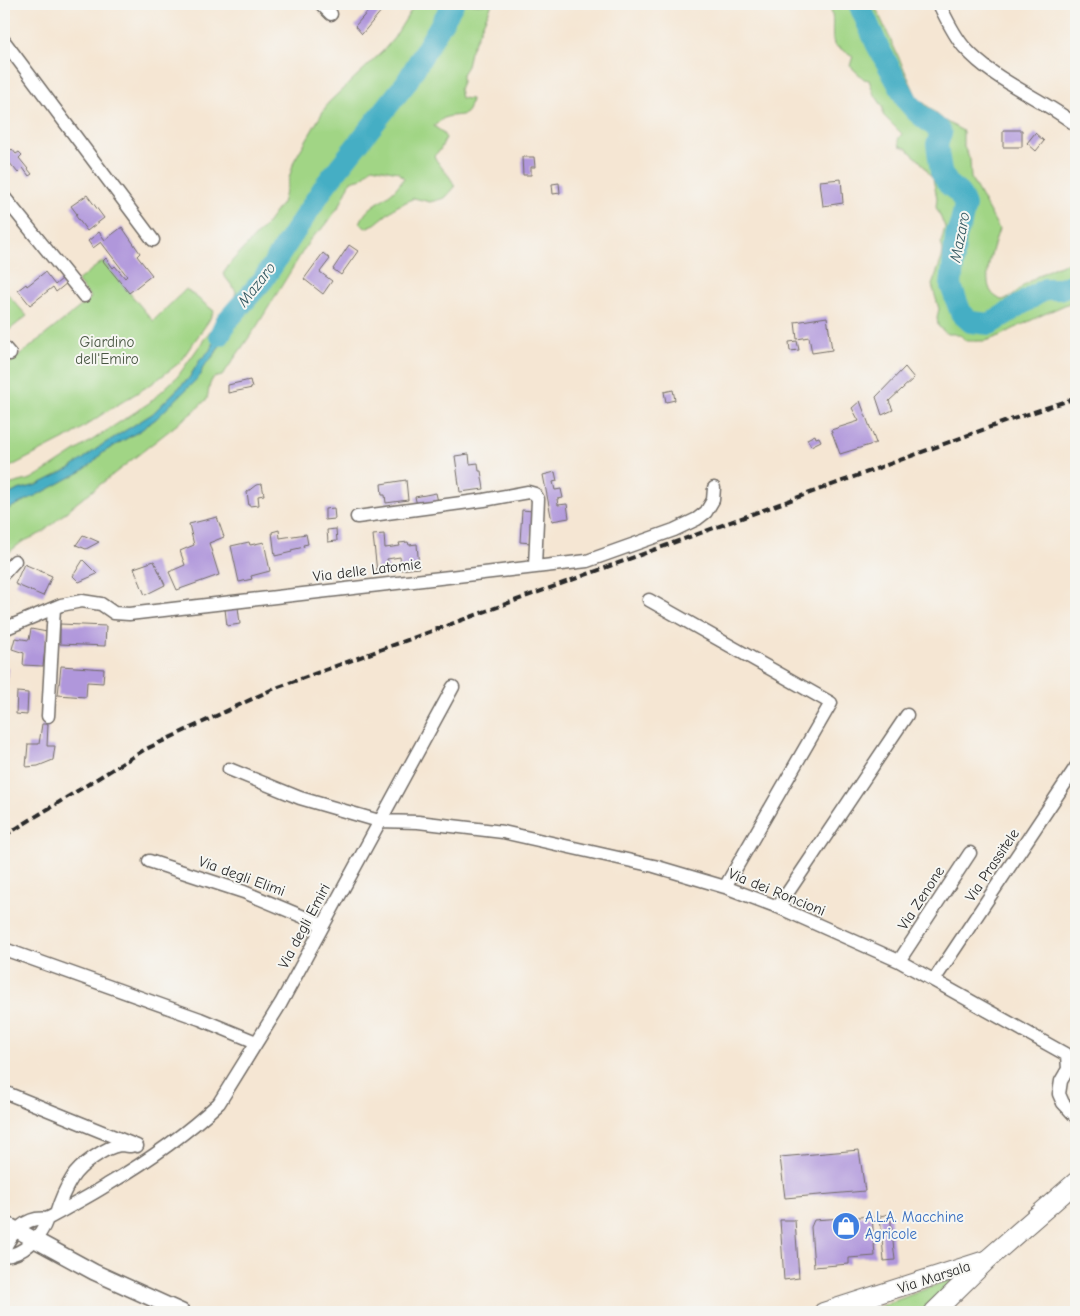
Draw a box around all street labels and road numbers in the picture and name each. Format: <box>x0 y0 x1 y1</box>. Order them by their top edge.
street label: Via delle Latomie <box>312 554 423 586</box>
street label: Via Prassitele <box>961 825 1023 905</box>
street label: Via degli Elimi <box>196 852 288 900</box>
street label: Via Zenone <box>894 862 949 933</box>
street label: Via dei Roncioni <box>726 864 828 920</box>
street label: Via degli Emiri <box>274 880 334 972</box>
street label: Via Marsala <box>895 1257 973 1297</box>

